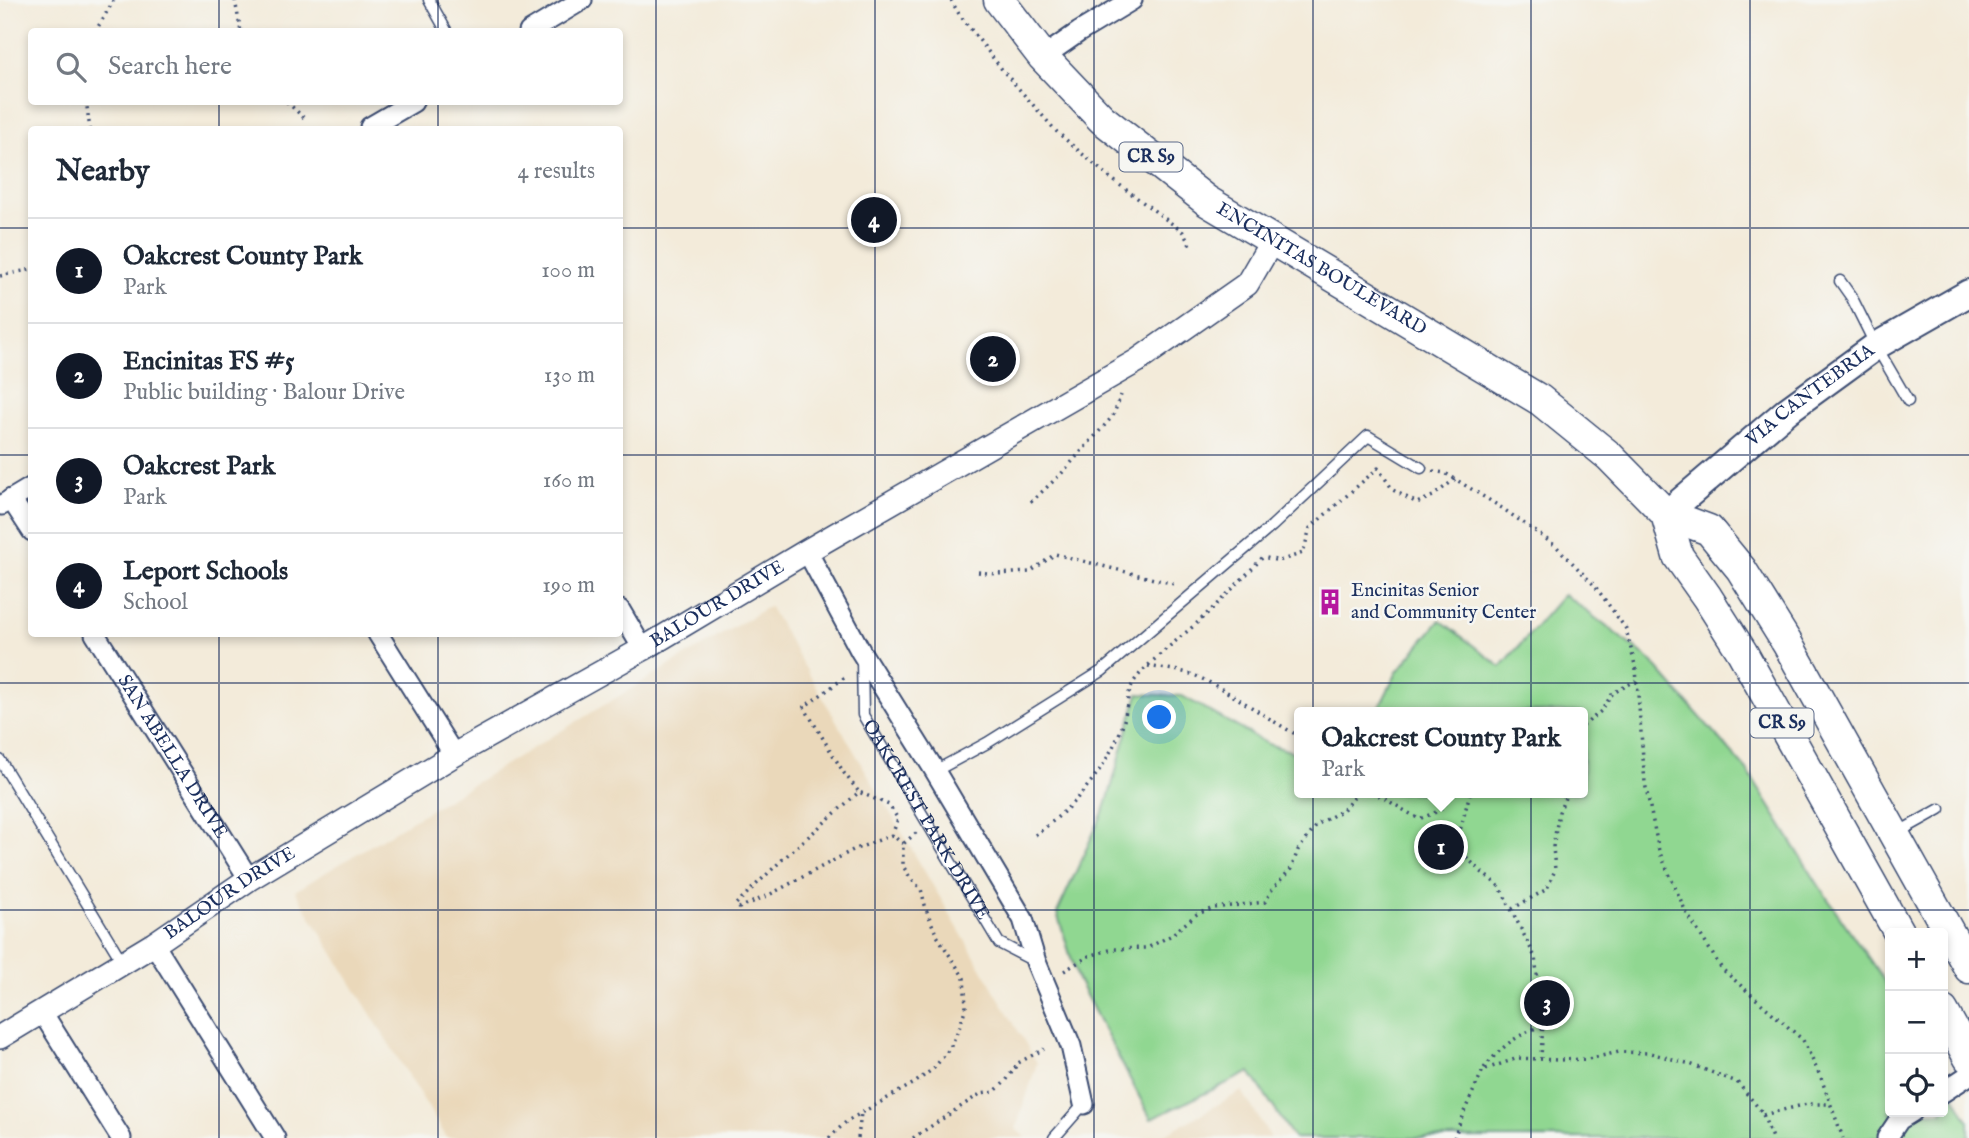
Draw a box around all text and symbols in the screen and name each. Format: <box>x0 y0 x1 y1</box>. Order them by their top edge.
search box <box>28 28 623 105</box>
icon: search <box>52 48 90 86</box>
text: Search here <box>108 50 232 83</box>
road number: CR S9 <box>1120 142 1182 172</box>
text: Nearby <box>56 153 149 191</box>
text: 4 results <box>517 157 595 186</box>
pin: 4 <box>851 194 897 246</box>
street label: ENCINITAS BOULEVARD <box>1212 197 1431 341</box>
text: Oakcrest County Park <box>123 240 363 273</box>
text: 1 <box>75 256 83 285</box>
text: 100 m <box>541 256 595 285</box>
text: Park <box>123 273 167 302</box>
pin: 2 <box>970 333 1016 385</box>
street label: VIA CANTEBRIA <box>1741 338 1880 453</box>
text: Encinitas FS #5 <box>123 345 295 378</box>
text: 2 <box>74 361 84 390</box>
text: 130 m <box>544 361 595 390</box>
text: Public building · Balour Drive <box>123 378 405 407</box>
text: Oakcrest Park <box>123 450 275 483</box>
text: 3 <box>75 466 83 495</box>
text: 160 m <box>543 466 595 495</box>
text: Park <box>123 483 167 512</box>
text: Leport Schools <box>123 555 288 588</box>
street label: BALOUR DRIVE <box>646 555 789 654</box>
text: 4 <box>73 571 85 600</box>
text: 190 m <box>542 571 595 600</box>
place label: Encinitas Senior and Community Center <box>1351 579 1536 625</box>
building icon: Encinitas Senior and Community Center <box>1315 587 1345 617</box>
text: School <box>123 588 188 617</box>
street label: SAN ABELLA DRIVE <box>112 670 233 843</box>
your location <box>1142 700 1176 734</box>
popup <box>1294 707 1588 798</box>
road number: CR S9 <box>1750 708 1814 738</box>
street label: OAKCREST PARK DRIVE <box>856 715 995 924</box>
text: Oakcrest County Park <box>1321 722 1561 755</box>
text: Park <box>1321 755 1365 784</box>
pin: 1 <box>1418 821 1464 873</box>
street label: BALOUR DRIVE <box>160 842 300 945</box>
map controls <box>1885 928 1948 1117</box>
button: + <box>1885 928 1948 991</box>
pin: 3 <box>1524 977 1570 1029</box>
button: − <box>1885 991 1948 1054</box>
button: locate <box>1885 1054 1948 1117</box>

